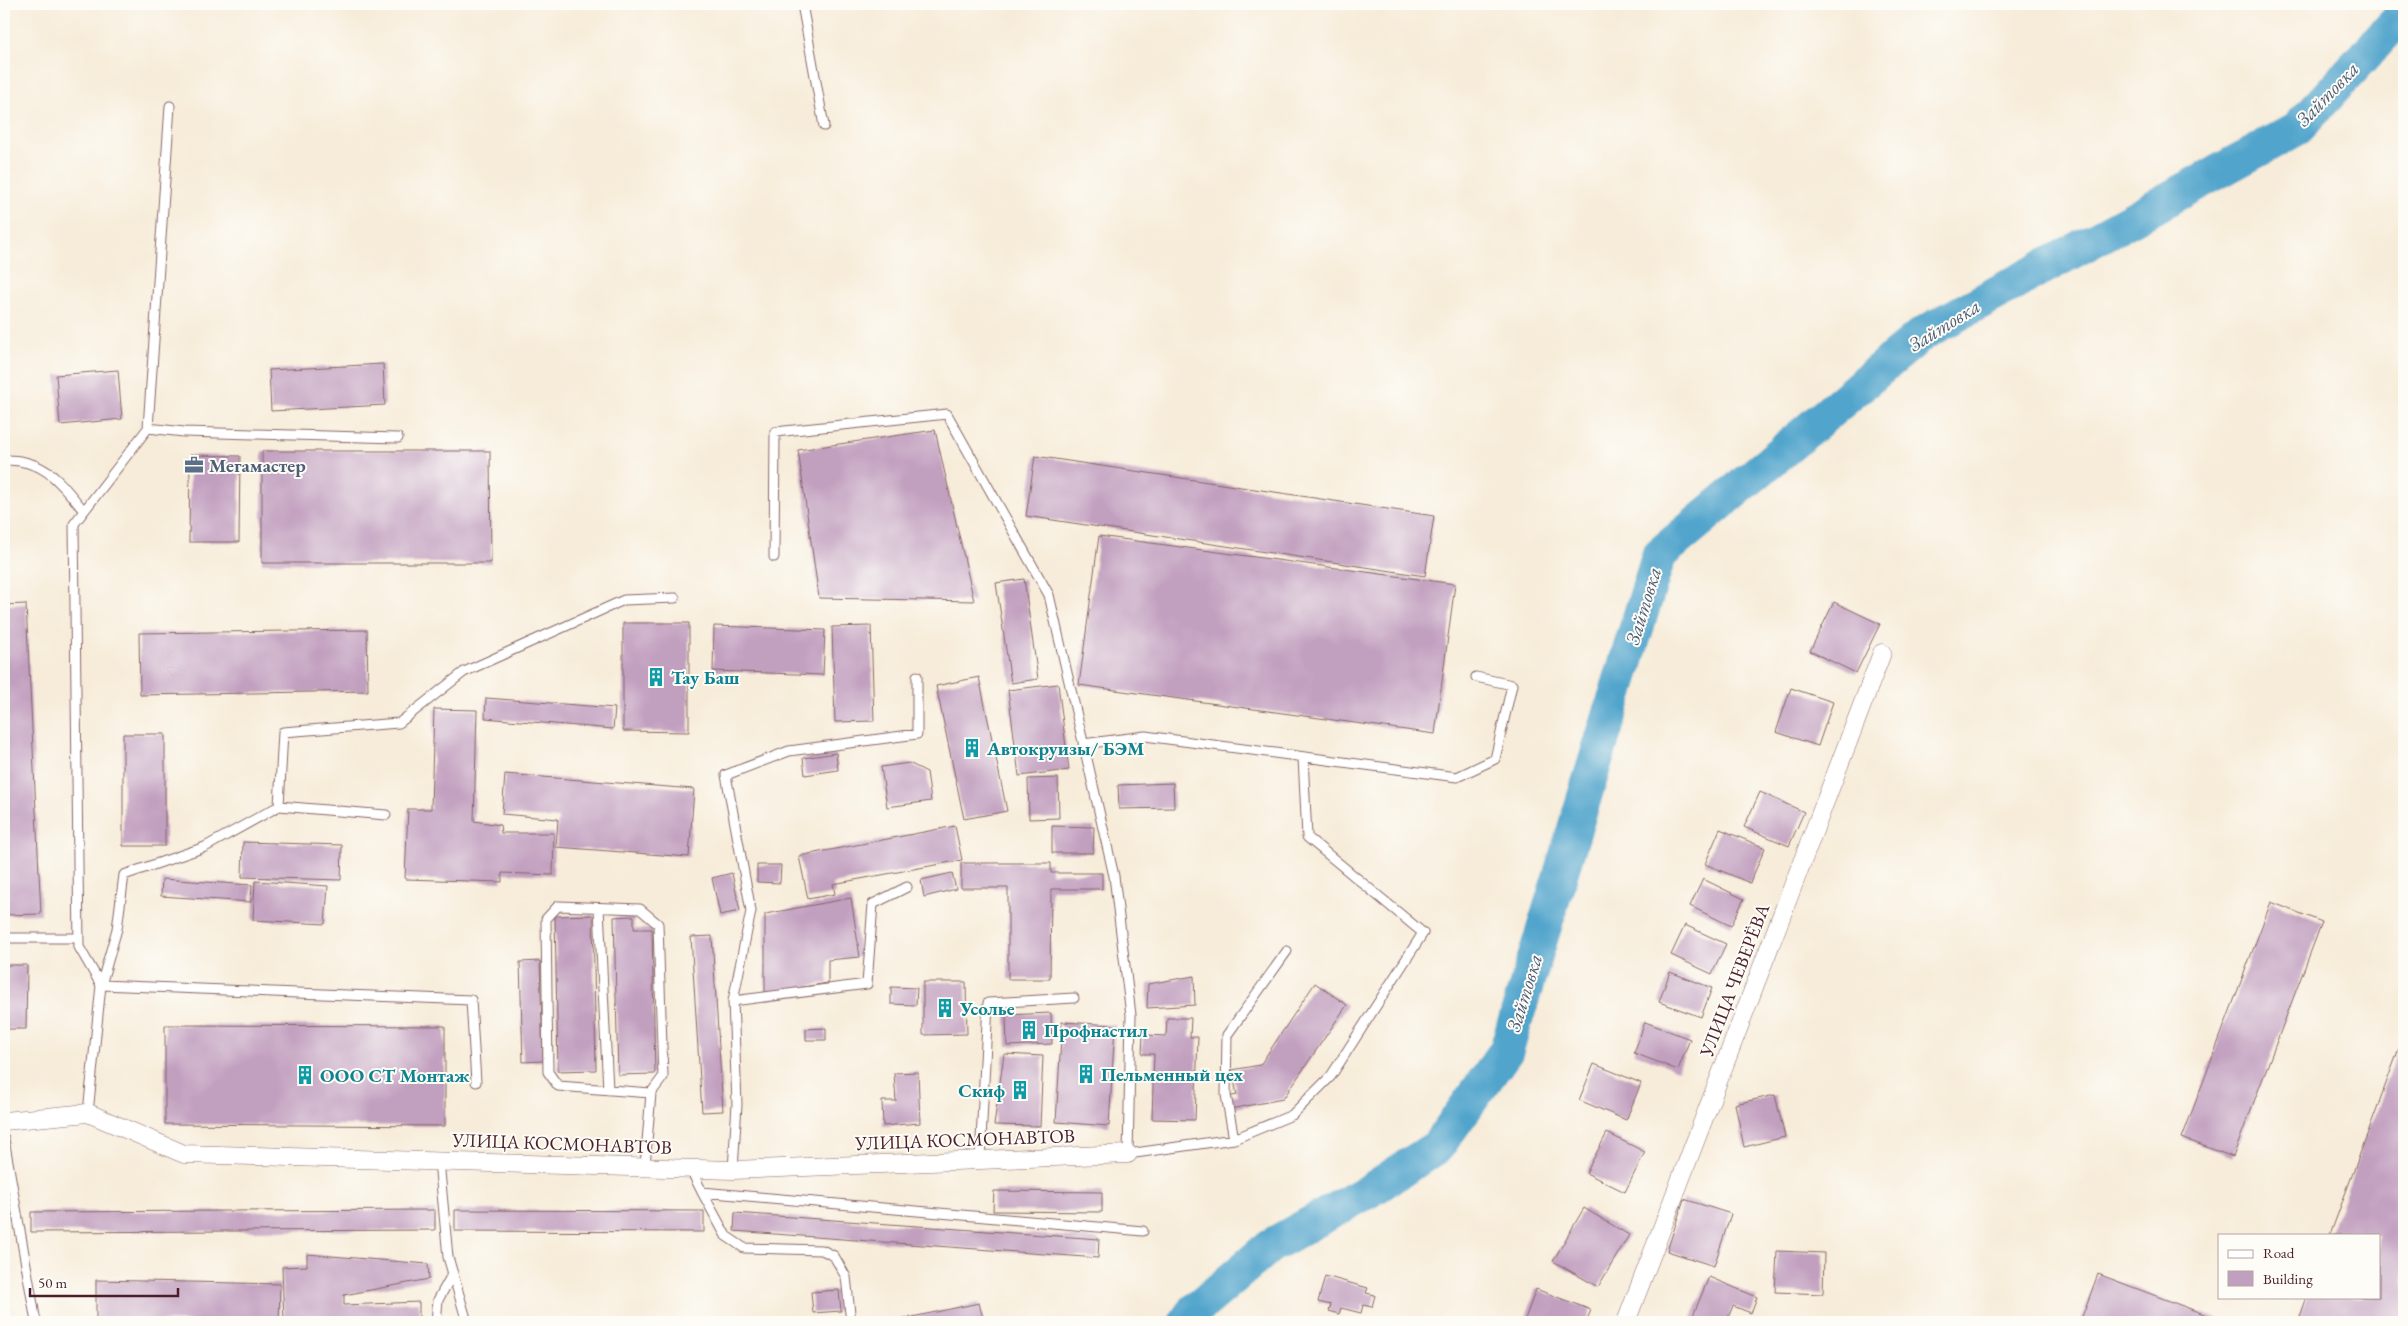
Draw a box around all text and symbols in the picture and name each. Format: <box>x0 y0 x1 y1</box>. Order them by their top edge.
water label: Зайтовка <box>2290 56 2364 132</box>
water label: Зайтовка <box>1903 293 1985 357</box>
place label: Мегамастер <box>209 453 306 478</box>
office icon: Мегамастер <box>183 454 205 476</box>
water label: Зайтовка <box>1619 564 1667 648</box>
place label: Тау Баш <box>671 665 739 690</box>
building icon: Тау Баш <box>645 666 667 688</box>
place label: Автокруизы/ БЭМ <box>986 736 1144 761</box>
building icon: Автокруизы/ БЭМ <box>961 737 983 759</box>
street label: УЛИЦА ЧЕВЕРЁВА <box>1693 899 1776 1061</box>
water label: Зайтовка <box>1500 951 1548 1035</box>
place label: Усолье <box>959 996 1015 1021</box>
building icon: Усолье <box>934 997 956 1019</box>
place label: Профнастил <box>1044 1018 1148 1043</box>
building icon: Профнастил <box>1018 1019 1040 1041</box>
place label: Пельменный цех <box>1101 1062 1244 1087</box>
place label: ООО СТ Монтаж <box>320 1063 470 1088</box>
building icon: Пельменный цех <box>1075 1063 1097 1085</box>
building icon: ООО СТ Монтаж <box>294 1064 316 1086</box>
place label: Скиф <box>958 1078 1005 1103</box>
building icon: Скиф <box>1009 1079 1031 1101</box>
street label: УЛИЦА КОСМОНАВТОВ <box>854 1123 1075 1156</box>
street label: УЛИЦА КОСМОНАВТОВ <box>451 1127 672 1160</box>
legend <box>2218 1234 2380 1298</box>
text: Road <box>2263 1243 2295 1262</box>
scale bar <box>30 1266 178 1298</box>
text: Building <box>2263 1269 2313 1288</box>
text: 50 m <box>38 1273 67 1292</box>

